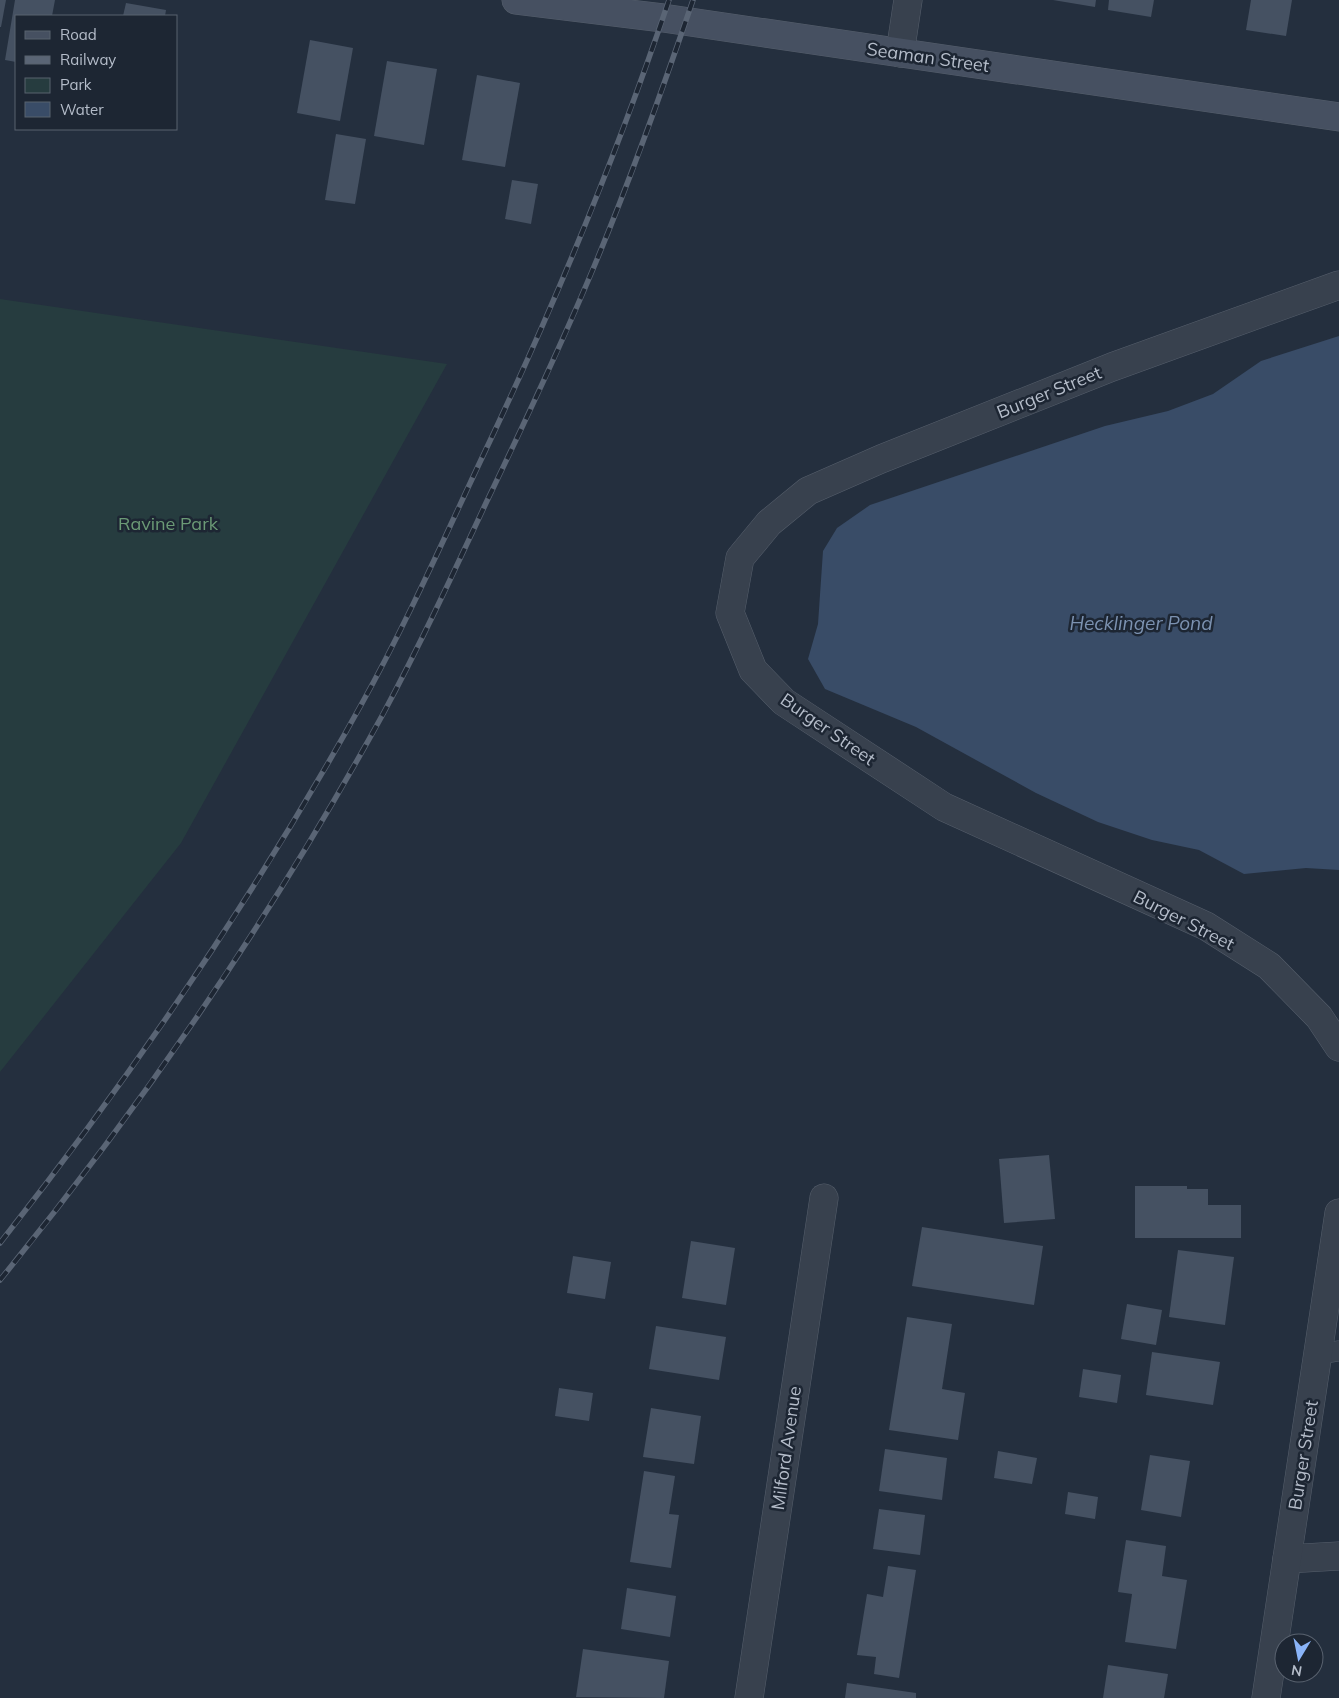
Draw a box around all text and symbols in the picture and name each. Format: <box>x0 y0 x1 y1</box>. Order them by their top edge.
legend <box>15 15 178 130</box>
text: Road <box>60 25 97 44</box>
street label: Seaman Street <box>865 37 991 77</box>
text: Railway <box>60 50 116 69</box>
text: Park <box>60 75 92 94</box>
text: Water <box>60 100 104 119</box>
street label: Burger Street <box>993 361 1105 423</box>
park label: Ravine Park <box>118 512 219 535</box>
water label: Hecklinger Pond <box>1069 611 1213 635</box>
street label: Burger Street <box>776 688 880 770</box>
street label: Burger Street <box>1129 885 1239 955</box>
street label: Milford Avenue <box>766 1385 806 1511</box>
street label: Burger Street <box>1283 1399 1323 1511</box>
north arrow <box>1274 1633 1324 1683</box>
text: N <box>1290 1661 1304 1681</box>

